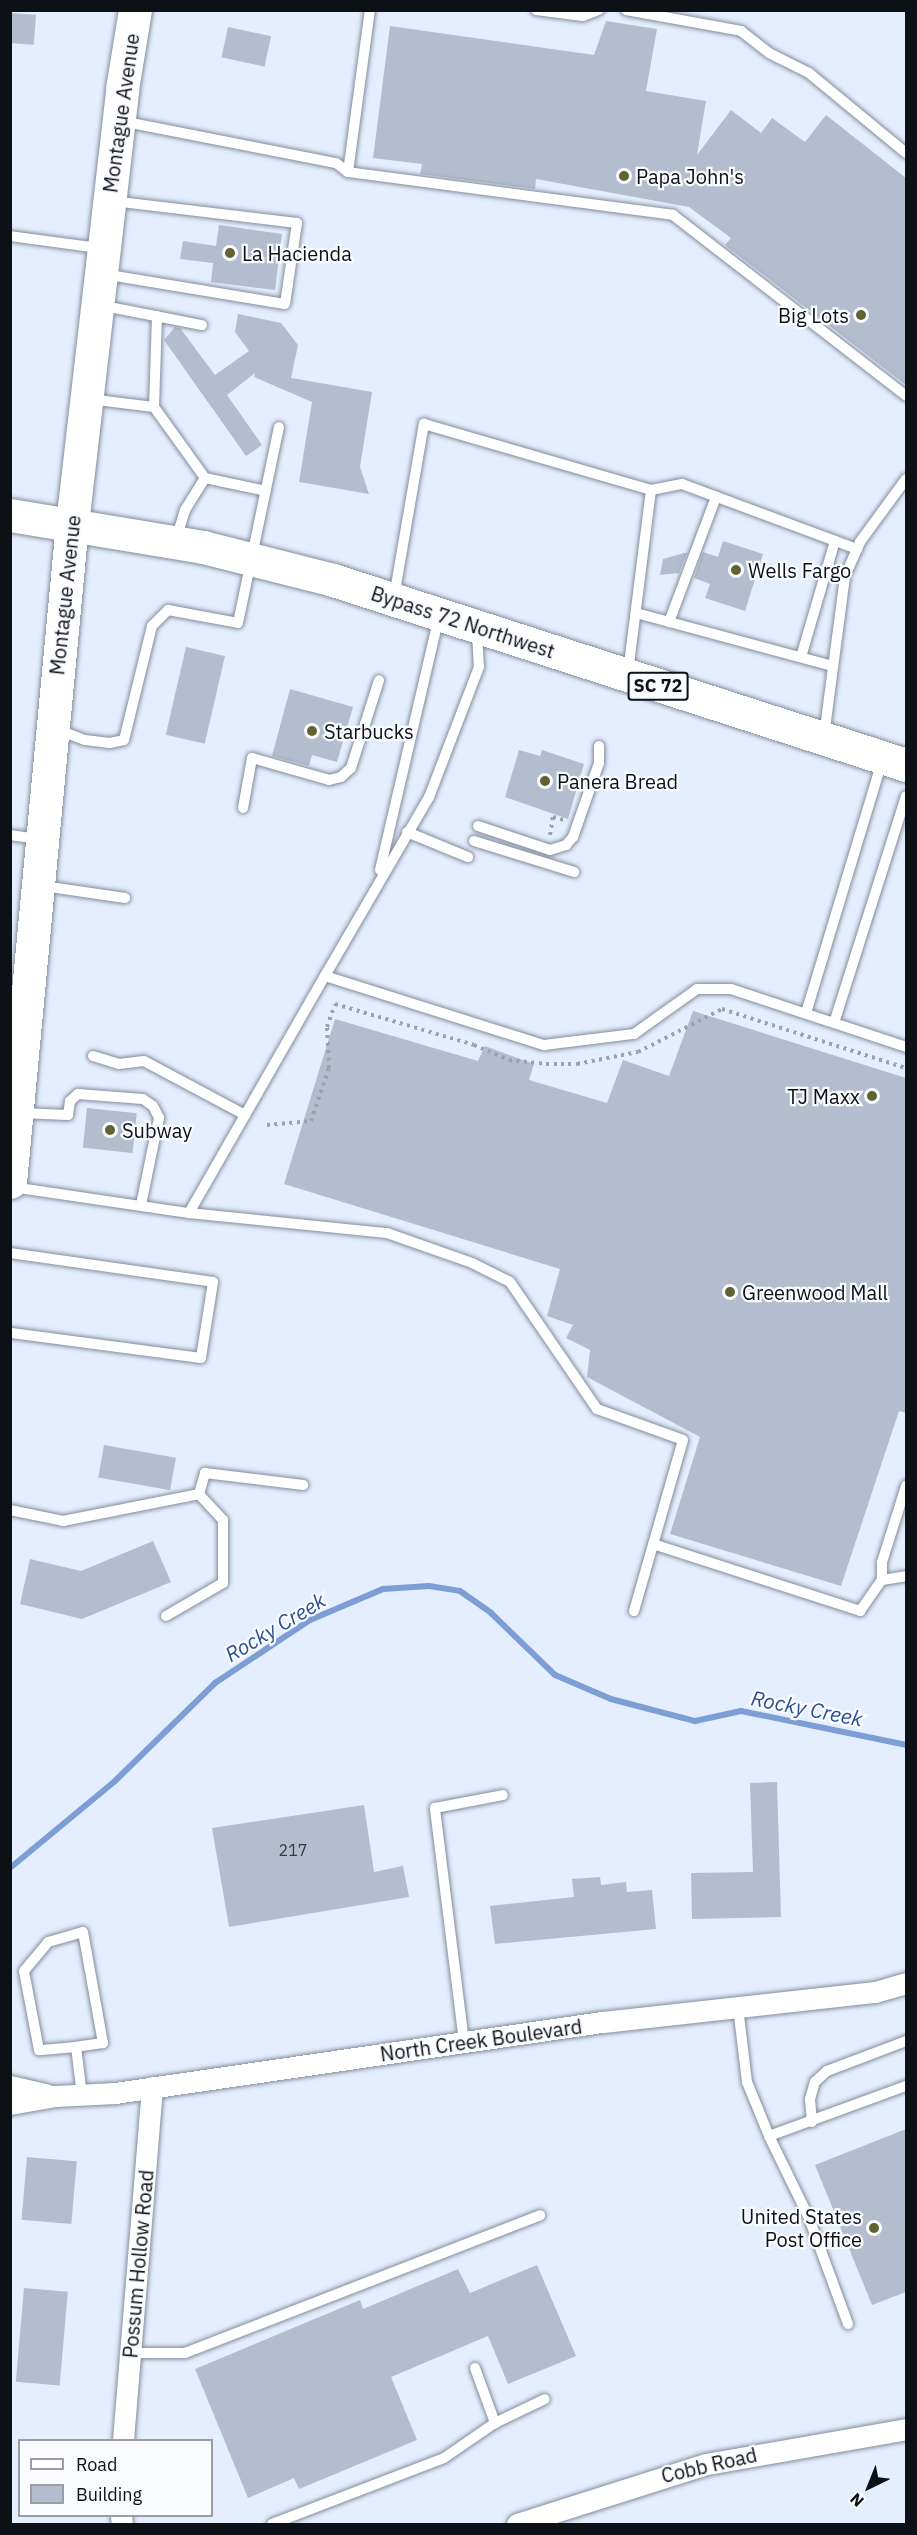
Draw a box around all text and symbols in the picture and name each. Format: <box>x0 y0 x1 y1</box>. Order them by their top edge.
street label: Montague Avenue <box>98 32 144 194</box>
place label: Papa John's <box>636 164 744 188</box>
marker: Papa John's <box>617 169 631 183</box>
place label: La Hacienda <box>242 241 352 265</box>
marker: La Hacienda <box>223 246 237 260</box>
place label: Big Lots <box>778 303 849 327</box>
marker: Big Lots <box>854 308 868 322</box>
street label: Montague Avenue <box>45 514 85 676</box>
place label: Wells Fargo <box>748 558 851 582</box>
marker: Wells Fargo <box>729 563 743 577</box>
street label: Bypass 72 Northwest <box>368 581 558 663</box>
road number: SC 72 <box>626 671 690 701</box>
place label: Starbucks <box>324 719 414 743</box>
marker: Starbucks <box>305 724 319 738</box>
place label: Panera Bread <box>557 769 678 793</box>
marker: Panera Bread <box>538 774 552 788</box>
place label: TJ Maxx <box>787 1084 860 1108</box>
marker: TJ Maxx <box>865 1089 879 1103</box>
place label: Subway <box>122 1118 192 1142</box>
marker: Subway <box>103 1123 117 1137</box>
place label: Greenwood Mall <box>742 1280 888 1304</box>
marker: Greenwood Mall <box>723 1285 737 1299</box>
water label: Rocky Creek <box>220 1587 330 1667</box>
water label: Rocky Creek <box>749 1685 865 1731</box>
house number: 217 <box>279 1840 307 1860</box>
street label: North Creek Boulevard <box>378 2014 584 2066</box>
street label: Possum Hollow Road <box>118 2169 158 2359</box>
place label: United States Post Office <box>741 2204 862 2251</box>
marker: United States Post Office <box>867 2221 881 2235</box>
legend <box>18 2439 213 2517</box>
street label: Cobb Road <box>659 2442 759 2488</box>
text: Road <box>76 2453 117 2476</box>
north arrow <box>839 2457 899 2517</box>
text: Building <box>76 2483 142 2506</box>
text: N <box>846 2489 868 2511</box>

